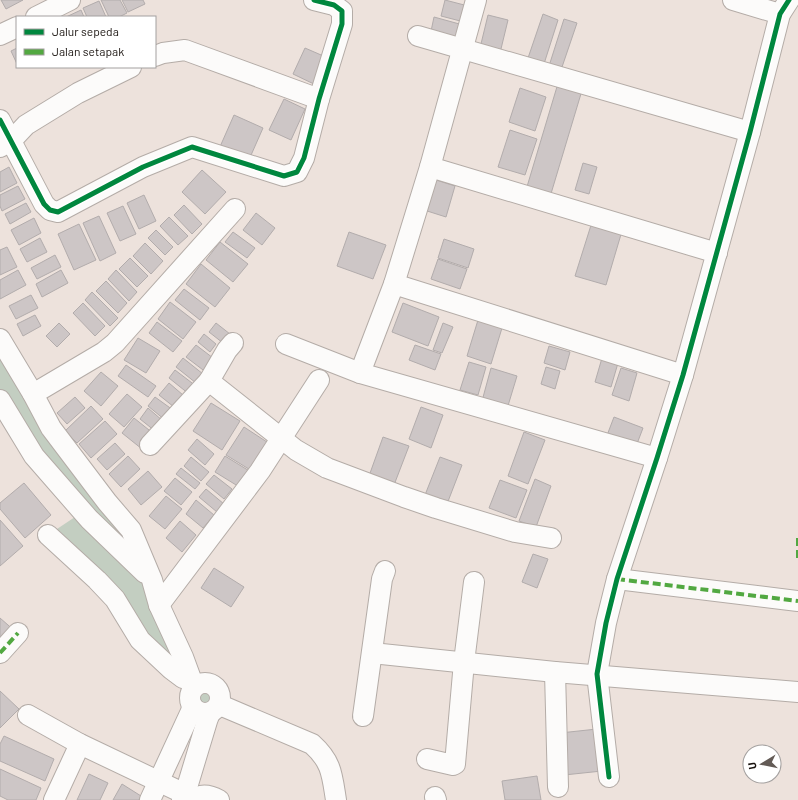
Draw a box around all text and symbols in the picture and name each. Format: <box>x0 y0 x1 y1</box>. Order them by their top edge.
legend <box>16 16 156 68</box>
text: Jalur sepeda <box>52 24 119 38</box>
text: Jalan setapak <box>52 44 124 58</box>
north arrow <box>742 744 782 784</box>
text: U <box>745 761 759 770</box>

